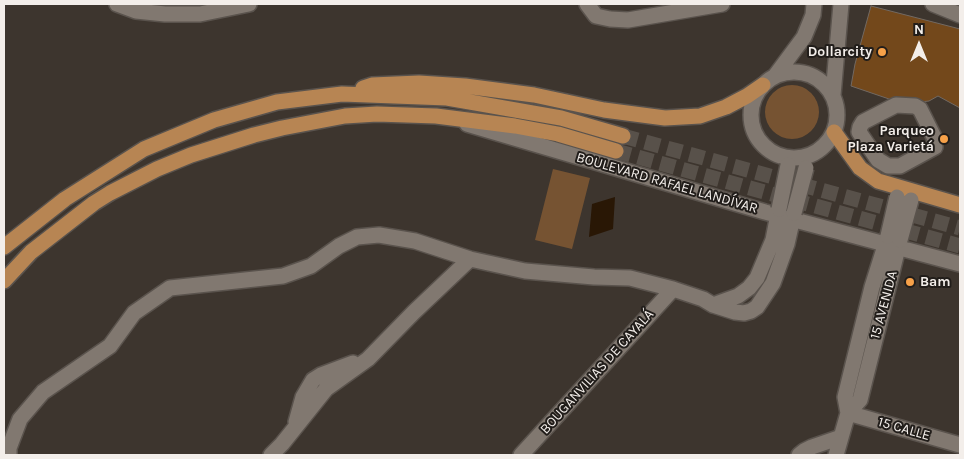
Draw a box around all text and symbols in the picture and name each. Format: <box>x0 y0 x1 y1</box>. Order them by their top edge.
north arrow <box>894 20 944 70</box>
text: N <box>914 21 924 38</box>
place label: Dollarcity <box>808 44 872 60</box>
marker: Dollarcity <box>876 46 888 58</box>
place label: Parqueo Plaza Varietá <box>847 123 934 156</box>
marker: Parqueo Plaza Varietá <box>938 133 950 145</box>
street label: BOULEVARD RAFAEL LANDÍVAR <box>574 149 760 217</box>
street label: 15 AVENIDA <box>867 269 901 341</box>
place label: Bam <box>920 274 951 290</box>
marker: Bam <box>904 276 916 288</box>
street label: BOUGANVILIAS DE CAYALÁ <box>537 306 657 438</box>
street label: 15 CALLE <box>876 414 932 444</box>

